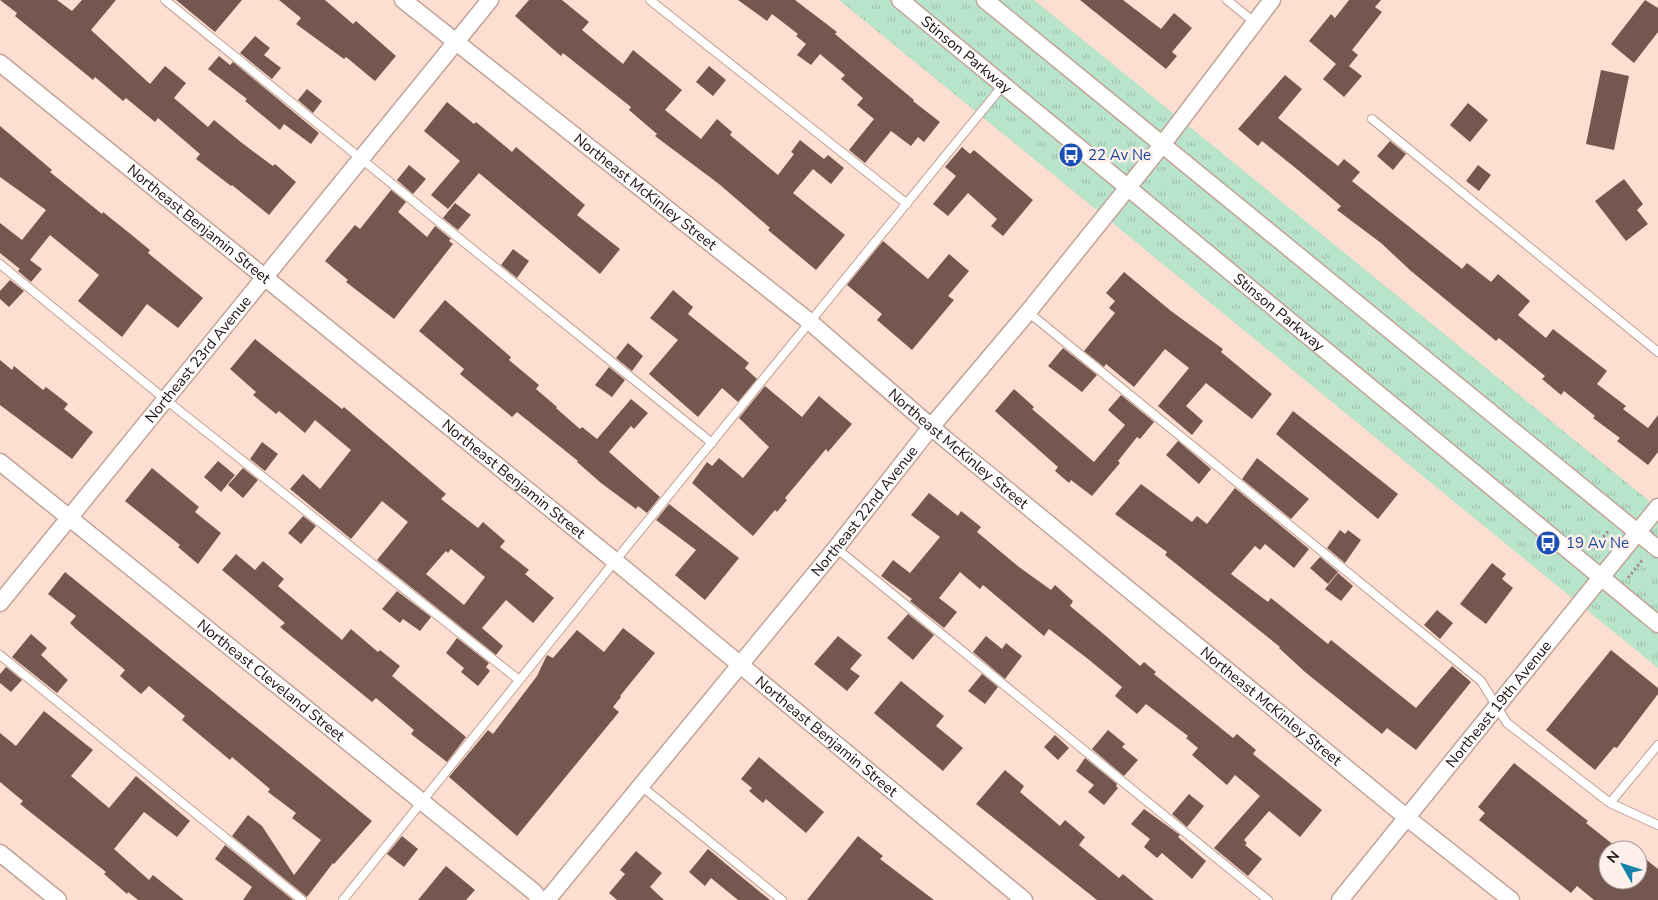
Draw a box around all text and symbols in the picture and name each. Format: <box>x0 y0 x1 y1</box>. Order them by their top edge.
street label: Stinson Parkway <box>917 11 1016 98</box>
street label: Northeast McKinley Street <box>570 129 722 255</box>
bus stop icon: 22 Av Ne <box>1058 142 1084 168</box>
place label: 22 Av Ne <box>1088 145 1151 165</box>
street label: Northeast Benjamin Street <box>123 160 275 289</box>
street label: Stinson Parkway <box>1229 269 1329 356</box>
street label: Northeast 23rd Avenue <box>140 292 256 427</box>
street label: Northeast McKinley Street <box>884 384 1033 514</box>
street label: Northeast Benjamin Street <box>438 415 590 544</box>
street label: Northeast 22nd Avenue <box>807 442 922 581</box>
bus stop icon: 19 Av Ne <box>1535 530 1561 556</box>
place label: 19 Av Ne <box>1566 533 1629 553</box>
street label: Northeast Cleveland Street <box>193 615 349 746</box>
street label: Northeast 19th Avenue <box>1441 636 1556 772</box>
street label: Northeast McKinley Street <box>1196 642 1346 771</box>
street label: Northeast Benjamin Street <box>751 671 902 802</box>
north arrow <box>1598 840 1648 890</box>
text: N <box>1603 847 1624 867</box>

